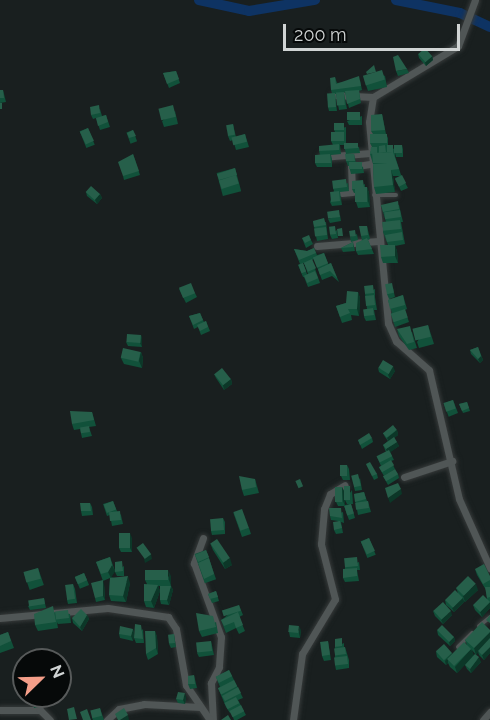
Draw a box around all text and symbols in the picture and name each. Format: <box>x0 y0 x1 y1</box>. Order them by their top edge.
scale bar <box>286 12 463 50</box>
text: 200 m <box>294 24 347 45</box>
north arrow <box>12 648 72 708</box>
text: N <box>46 662 68 681</box>

